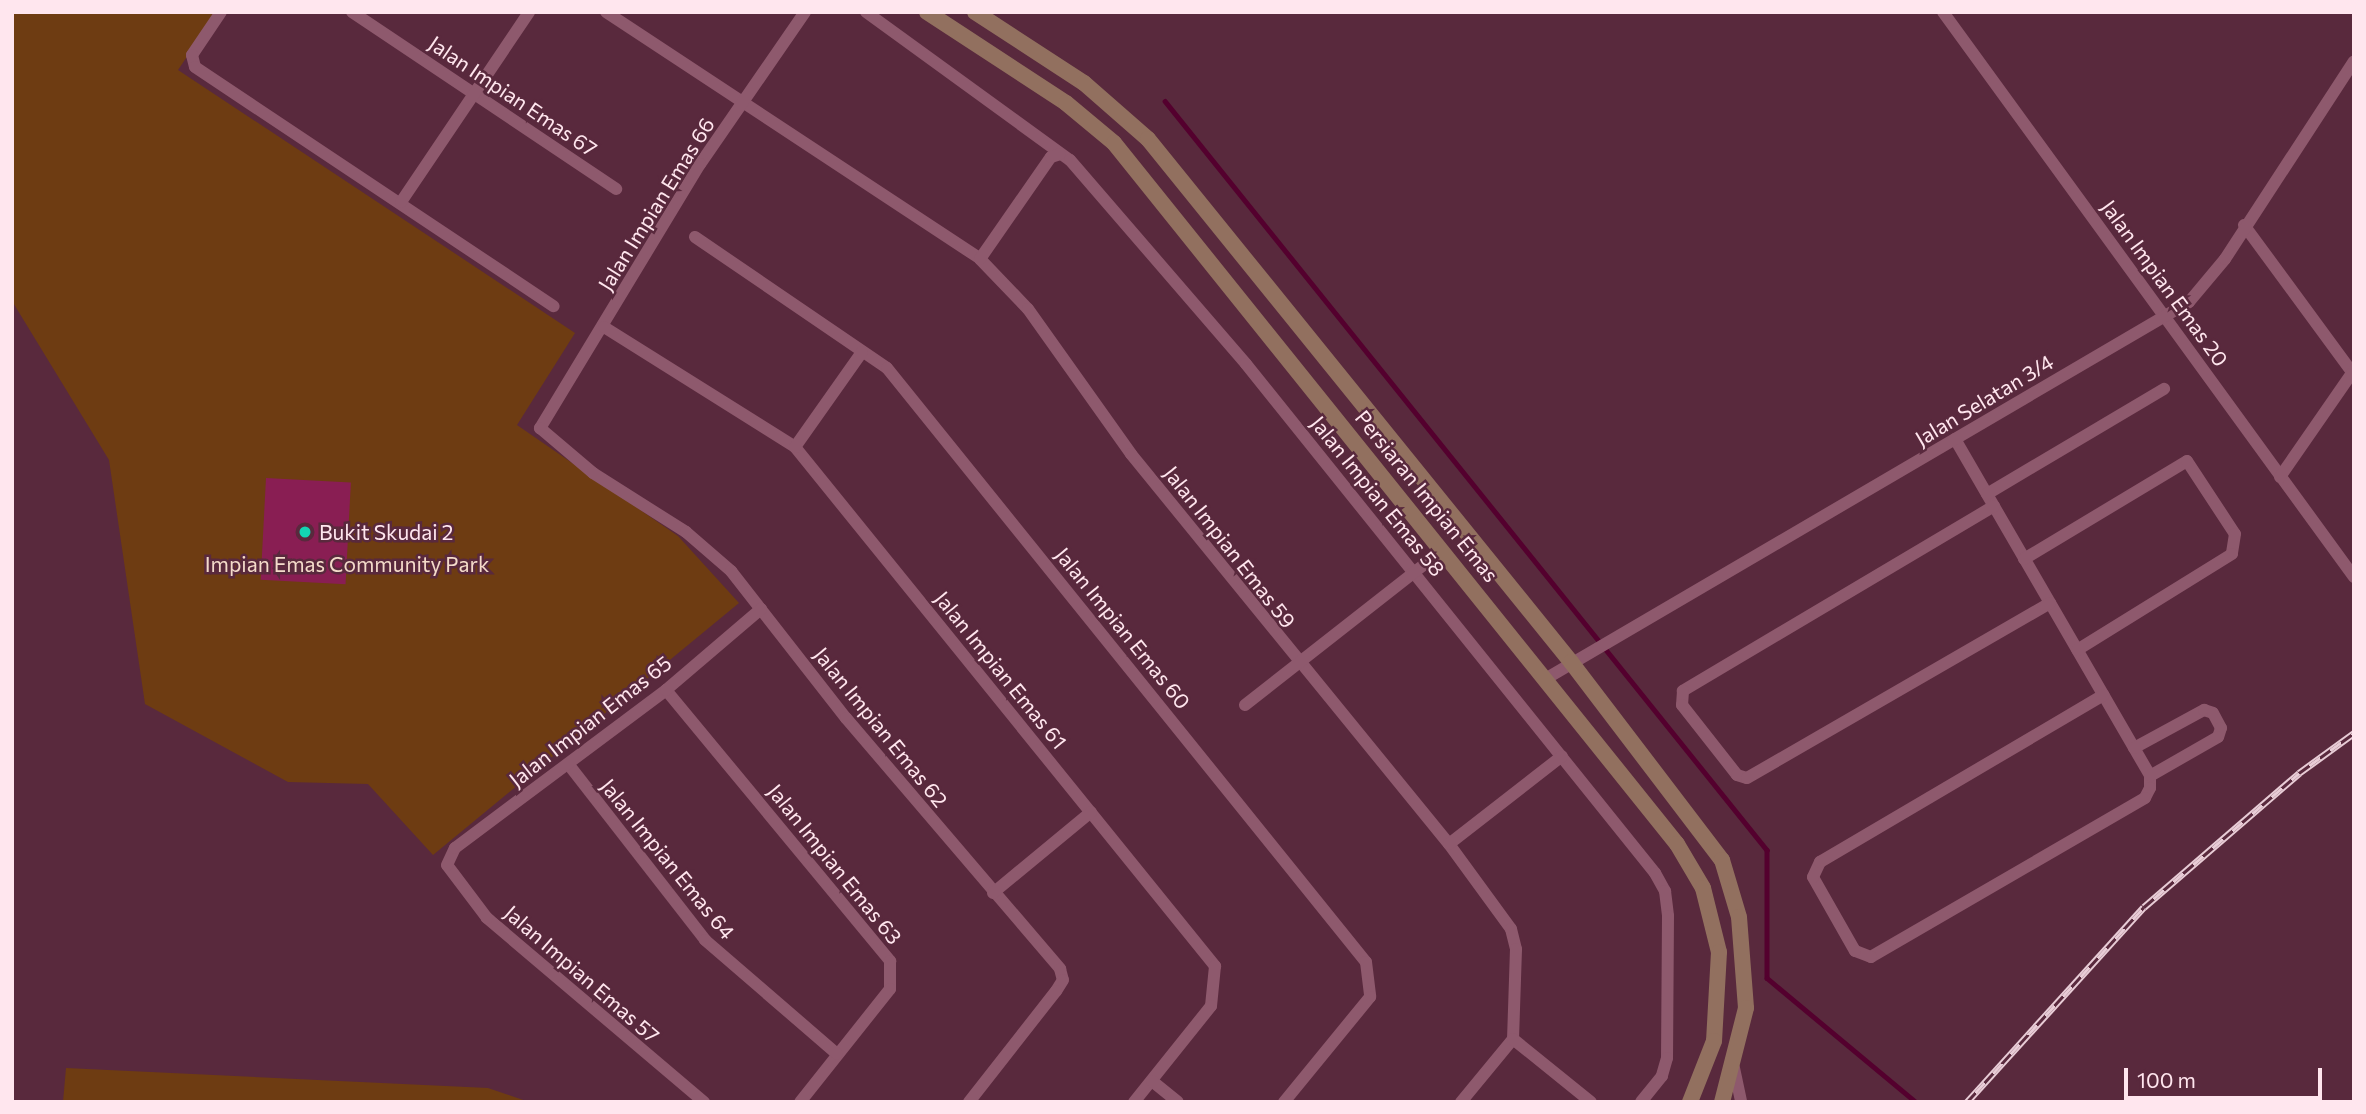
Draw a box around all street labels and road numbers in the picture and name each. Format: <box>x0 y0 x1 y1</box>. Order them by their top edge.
street label: Jalan Impian Emas 67 <box>424 30 602 162</box>
street label: Jalan Impian Emas 66 <box>592 113 720 295</box>
street label: Jalan Impian Emas 20 <box>2096 195 2234 371</box>
street label: Jalan Selatan 3/4 <box>1910 349 2058 451</box>
street label: Persiaran Impian Emas <box>1350 405 1504 587</box>
street label: Jalan Impian Emas 58 <box>1306 411 1450 581</box>
street label: Jalan Impian Emas 59 <box>1159 461 1301 633</box>
street label: Jalan Impian Emas 60 <box>1050 542 1196 714</box>
street label: Jalan Impian Emas 61 <box>930 586 1072 754</box>
street label: Jalan Impian Emas 62 <box>809 642 953 812</box>
street label: Jalan Impian Emas 65 <box>504 650 676 792</box>
street label: Jalan Impian Emas 64 <box>596 774 740 944</box>
street label: Jalan Impian Emas 63 <box>763 779 907 949</box>
street label: Jalan Impian Emas 57 <box>499 900 665 1048</box>

